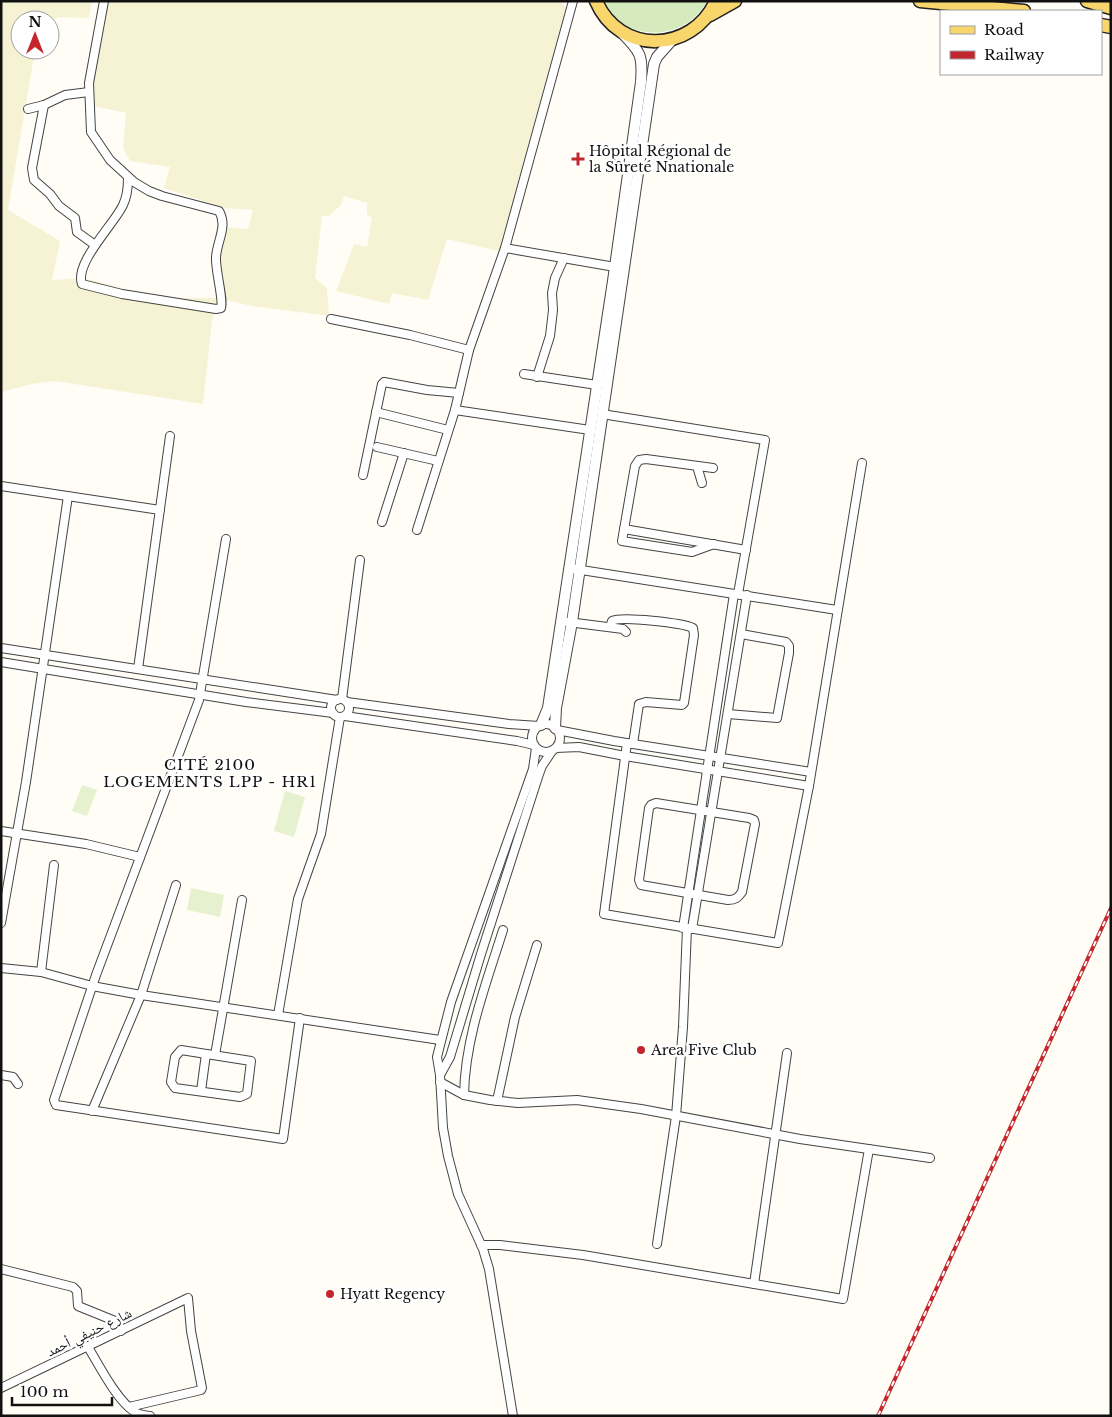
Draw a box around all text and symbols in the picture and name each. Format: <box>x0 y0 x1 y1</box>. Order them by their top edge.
north arrow <box>10 10 60 60</box>
legend <box>940 10 1102 75</box>
text: N <box>28 13 42 31</box>
text: Road <box>984 20 1024 39</box>
text: Railway <box>984 45 1045 64</box>
place label: Hôpital Régional de la Sûreté Nnationale <box>589 142 734 176</box>
marker: Hôpital Régional de la Sûreté Nnationale <box>571 152 585 166</box>
district label: CITÉ 2100 LOGEMENTS LPP - HR1 <box>103 755 317 791</box>
place label: Area Five Club <box>650 1041 757 1059</box>
marker: Area Five Club <box>635 1044 647 1056</box>
place label: Hyatt Regency <box>340 1285 445 1303</box>
marker: Hyatt Regency <box>324 1288 336 1300</box>
street label: شارع حنيفي أحمد <box>44 1304 136 1363</box>
scale bar <box>12 1374 112 1406</box>
text: 100 m <box>20 1382 69 1401</box>

